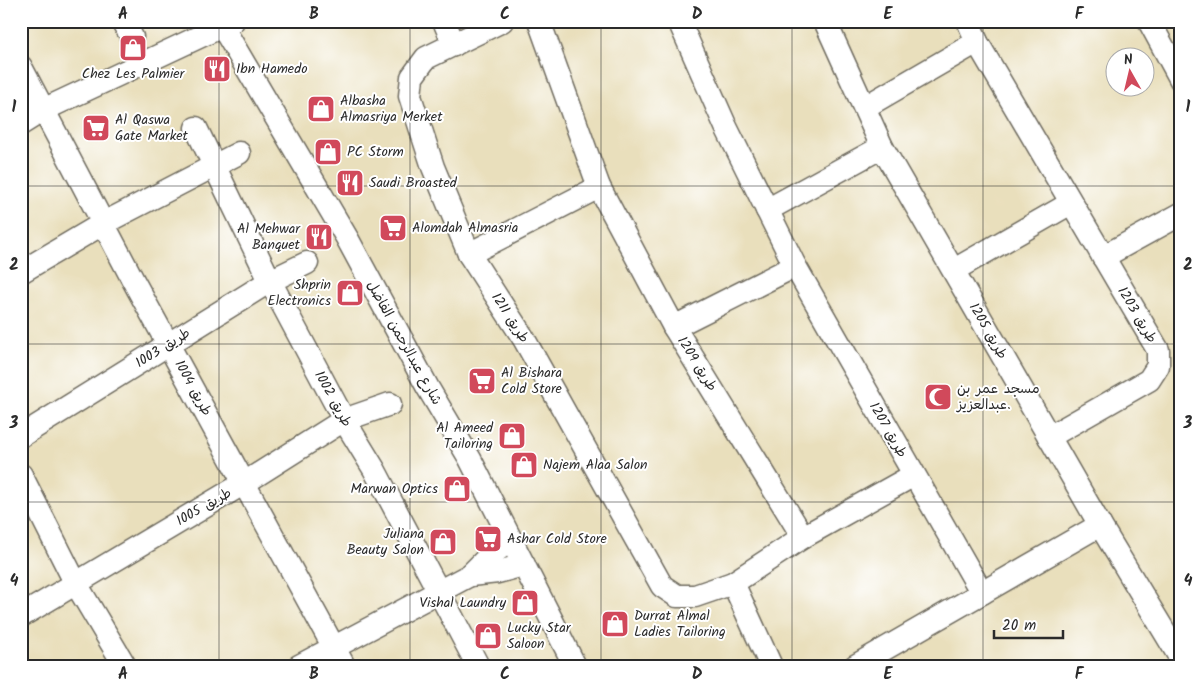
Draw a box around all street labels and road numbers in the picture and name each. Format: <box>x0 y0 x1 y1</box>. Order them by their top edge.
street label: شارع عبدالرحمن الفاضل <box>361 277 447 409</box>
street label: طريق 1203 <box>1111 283 1163 347</box>
street label: طريق 1211 <box>485 288 535 348</box>
street label: طريق 1205 <box>963 299 1013 363</box>
street label: طريق 1003 <box>131 322 195 374</box>
street label: طريق 1209 <box>671 332 723 396</box>
street label: طريق 1004 <box>169 356 217 420</box>
street label: طريق 1002 <box>308 367 358 431</box>
street label: طريق 1207 <box>863 398 913 462</box>
street label: طريق 1005 <box>172 482 236 532</box>

